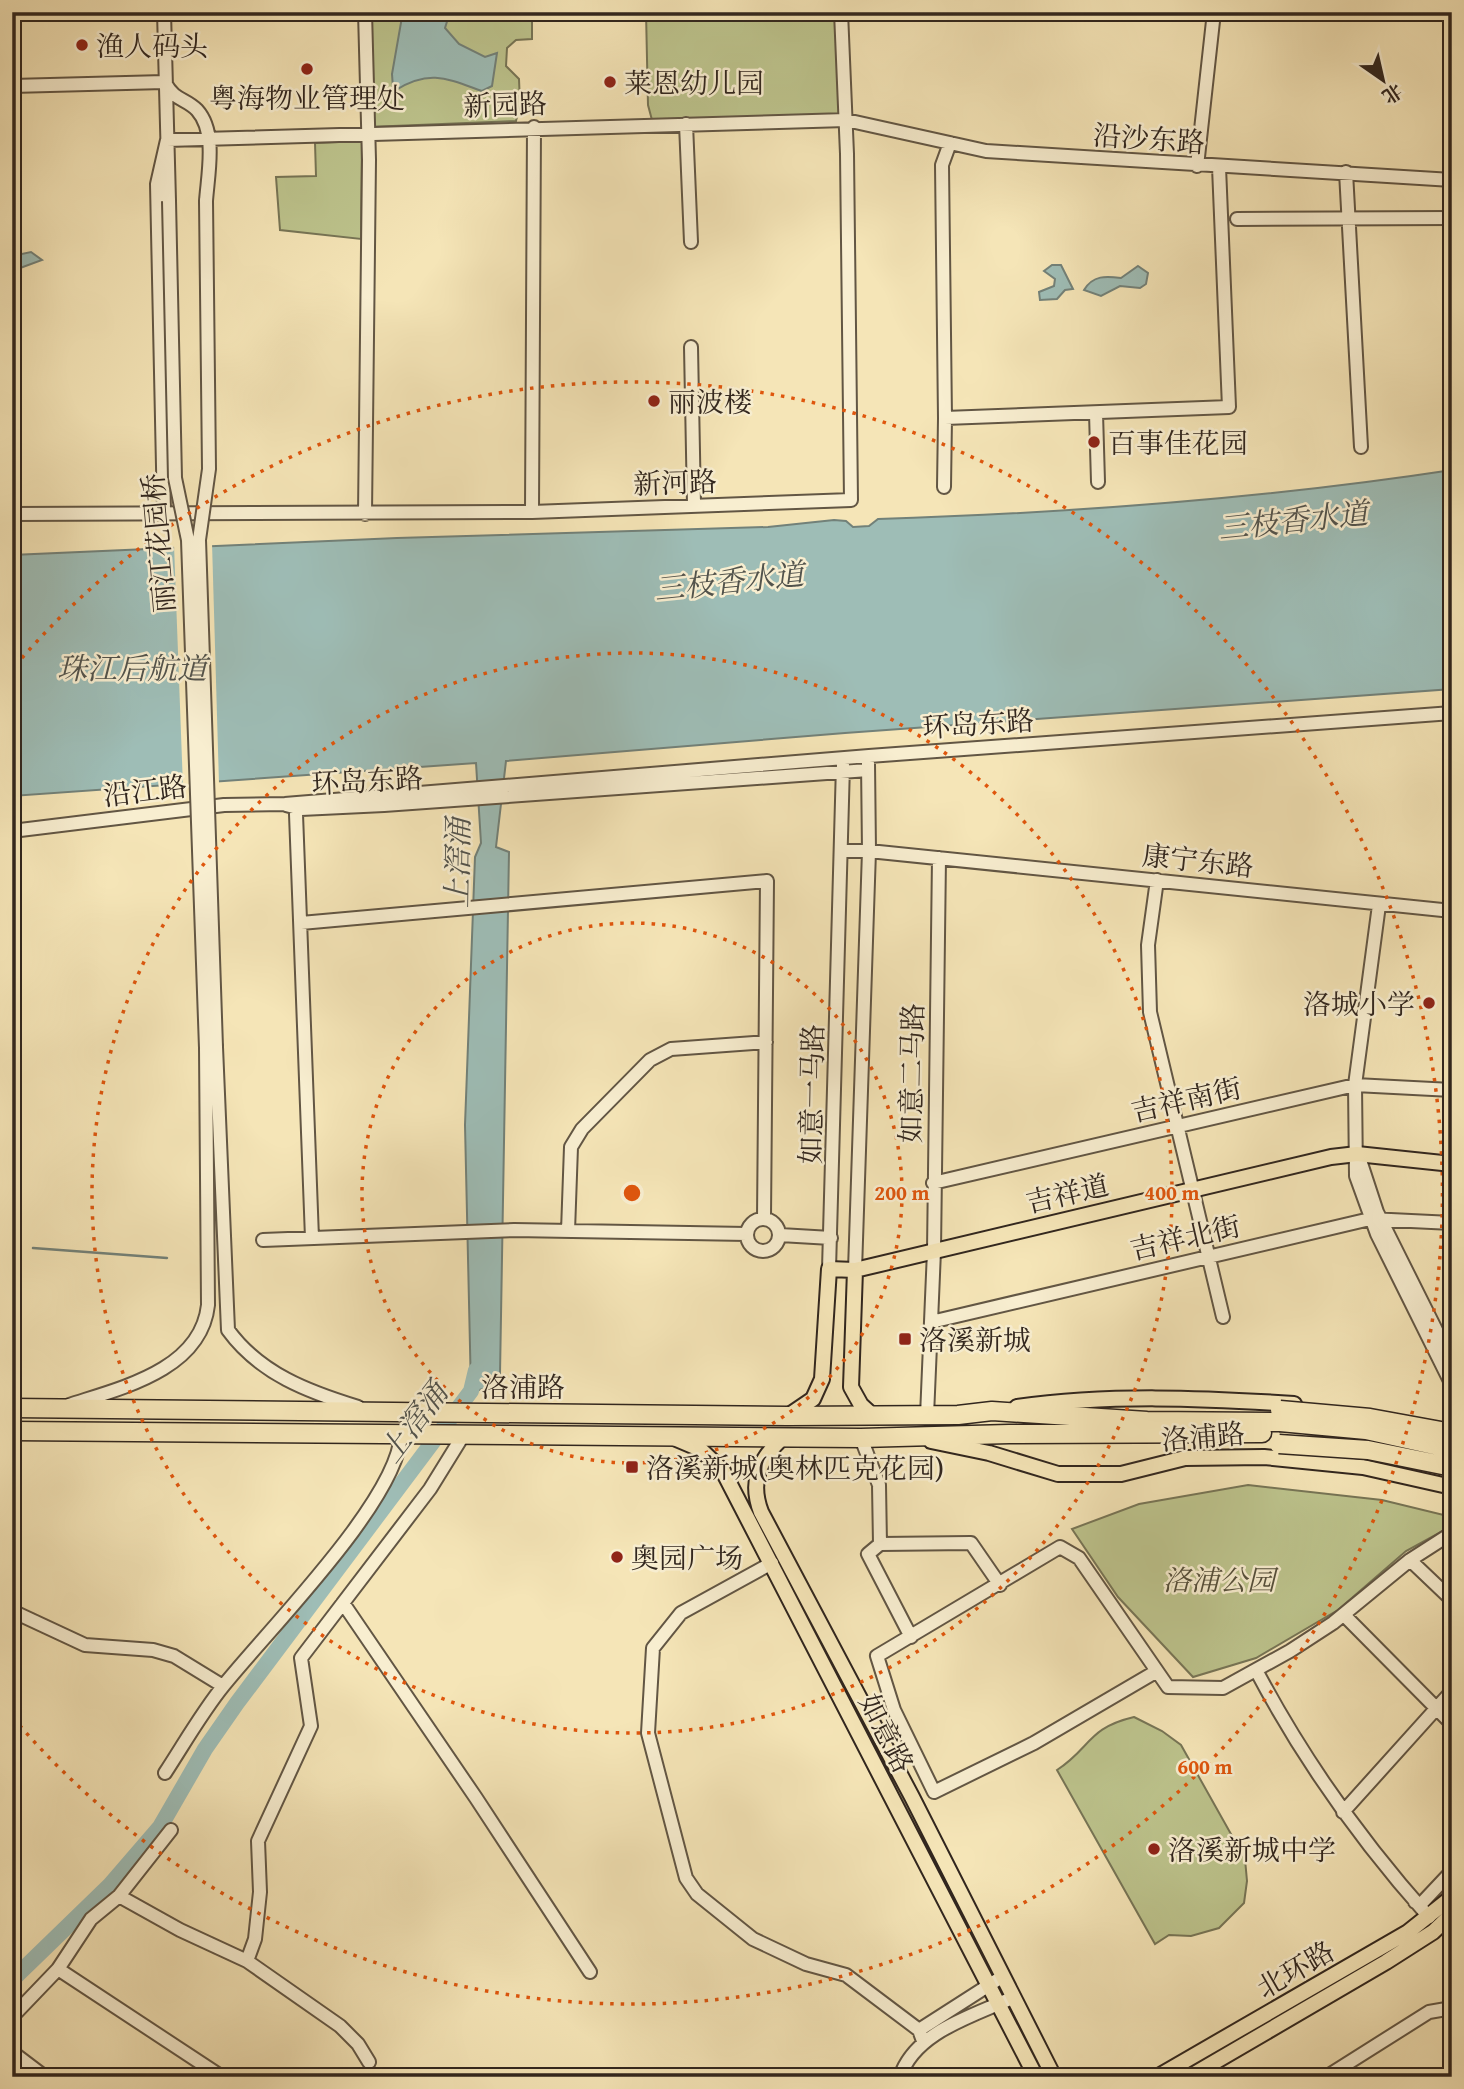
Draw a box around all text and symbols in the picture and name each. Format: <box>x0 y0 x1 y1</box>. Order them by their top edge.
place label: 渔人码头 <box>96 25 208 66</box>
marker: 渔人码头 <box>74 37 90 53</box>
north arrow <box>1348 46 1418 116</box>
marker: 粤海物业管理处 <box>299 61 315 77</box>
place label: 莱恩幼儿园 <box>624 62 764 103</box>
marker: 莱恩幼儿园 <box>602 74 618 90</box>
place label: 粤海物业管理处 <box>209 77 405 118</box>
text: 北 <box>1377 77 1408 111</box>
street label: 新园路 <box>462 82 548 126</box>
street label: 沿沙东路 <box>1092 114 1206 162</box>
place label: 丽波楼 <box>668 381 752 422</box>
marker: 丽波楼 <box>646 393 662 409</box>
place label: 百事佳花园 <box>1108 422 1248 463</box>
marker: 百事佳花园 <box>1086 434 1102 450</box>
street label: 新河路 <box>632 460 718 504</box>
street label: 丽江花园桥 <box>131 471 185 615</box>
water label: 三枝香水道 <box>1216 490 1374 550</box>
water label: 三枝香水道 <box>652 551 810 611</box>
water label: 珠江后航道 <box>57 646 211 690</box>
street label: 环岛东路 <box>921 699 1035 747</box>
street label: 环岛东路 <box>310 757 424 803</box>
street label: 沿江路 <box>101 765 189 815</box>
water label: 上滘涌 <box>434 815 480 908</box>
street label: 康宁东路 <box>1140 834 1256 886</box>
place label: 洛城小学 <box>1303 983 1415 1024</box>
marker: 洛城小学 <box>1421 995 1437 1011</box>
street label: 如意二马路 <box>889 1003 933 1143</box>
street label: 如意一马路 <box>789 1024 833 1164</box>
street label: 吉祥南街 <box>1127 1066 1245 1132</box>
street label: 吉祥道 <box>1021 1164 1113 1222</box>
text: 200 m <box>874 1177 930 1208</box>
text: 400 m <box>1144 1177 1200 1208</box>
centre of rings <box>620 1181 644 1205</box>
street label: 吉祥北街 <box>1126 1204 1244 1270</box>
place label: 洛溪新城 <box>919 1319 1031 1360</box>
marker: 洛溪新城 <box>897 1331 913 1347</box>
street label: 洛浦路 <box>481 1366 565 1407</box>
water label: 上滘涌 <box>368 1370 459 1471</box>
street label: 洛浦路 <box>1159 1412 1247 1460</box>
place label: 洛溪新城(奥林匹克花园) <box>646 1447 944 1488</box>
marker: 洛溪新城(奥林匹克花园) <box>624 1459 640 1475</box>
place label: 奥园广场 <box>631 1537 743 1578</box>
marker: 奥园广场 <box>609 1549 625 1565</box>
park label: 洛浦公园 <box>1163 1559 1279 1600</box>
street label: 如意路 <box>850 1686 924 1780</box>
text: 600 m <box>1177 1751 1233 1782</box>
place label: 洛溪新城中学 <box>1168 1829 1336 1870</box>
marker: 洛溪新城中学 <box>1146 1841 1162 1857</box>
street label: 北环路 <box>1248 1930 1342 2008</box>

